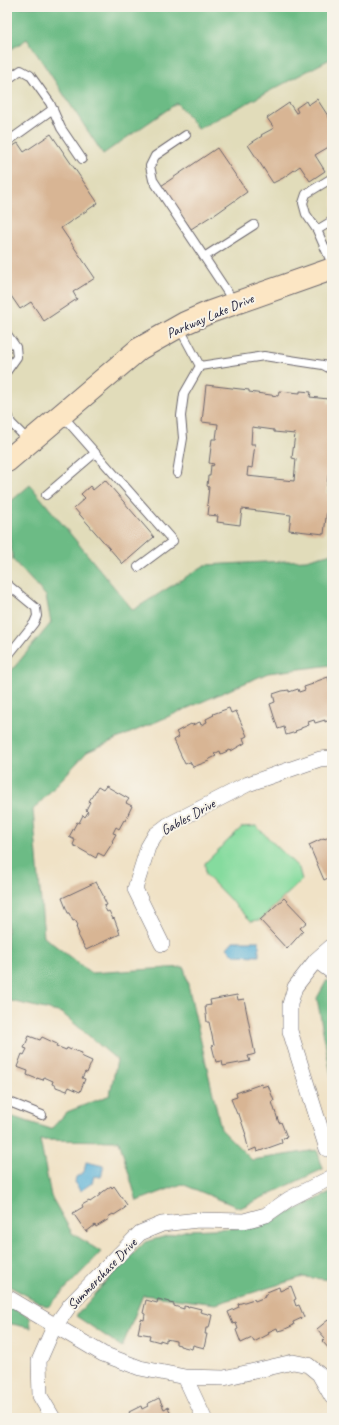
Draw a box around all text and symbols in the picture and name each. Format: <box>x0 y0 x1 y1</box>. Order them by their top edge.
street label: Parkway Lake Drive <box>164 289 257 342</box>
street label: Gables Drive <box>158 795 219 839</box>
street label: Summerchase Drive <box>64 1234 141 1313</box>

